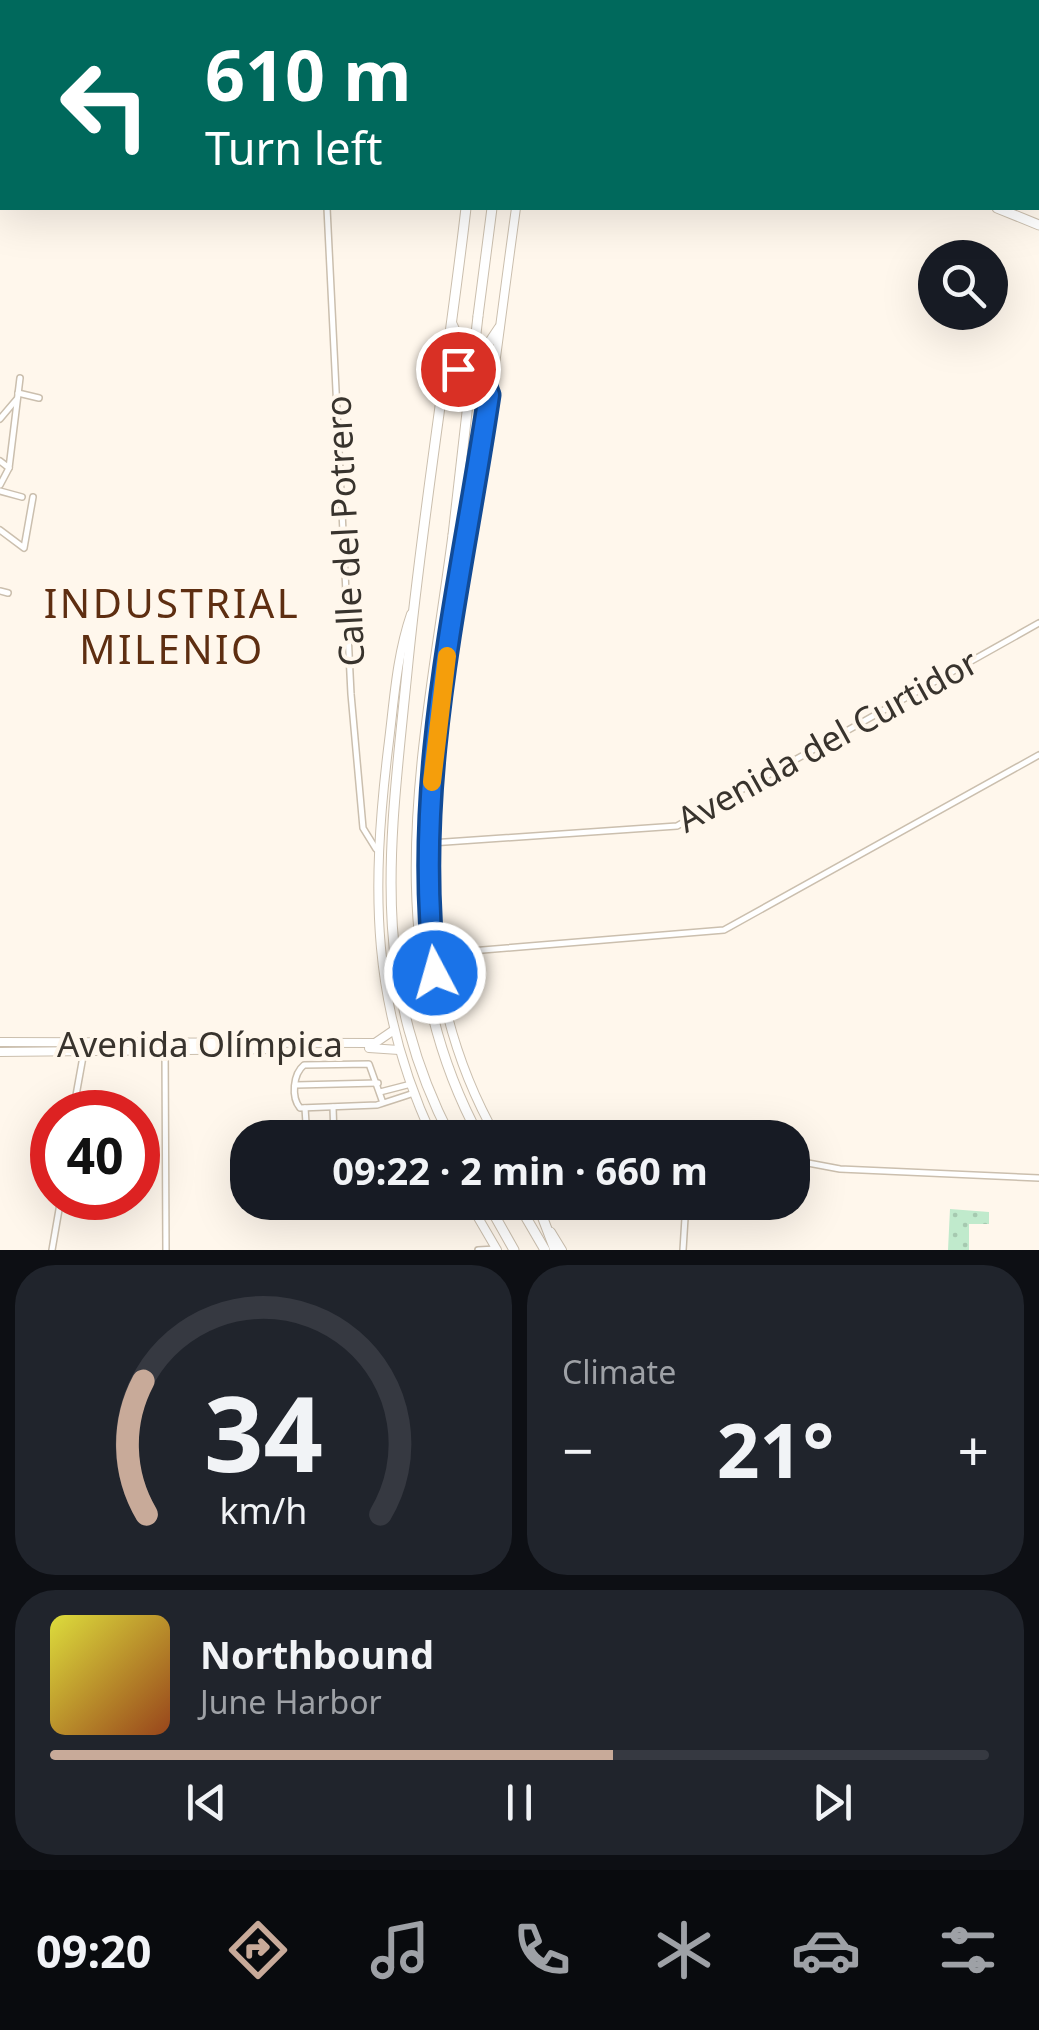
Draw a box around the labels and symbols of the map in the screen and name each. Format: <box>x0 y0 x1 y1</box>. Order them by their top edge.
pin <box>416 327 501 412</box>
street label: Calle del Potrero <box>313 394 375 668</box>
district label: INDUSTRIAL MILENIO <box>44 575 300 676</box>
street label: Avenida del Curtidor <box>668 638 986 842</box>
position arrow <box>383 921 487 1025</box>
street label: Avenida Olímpica <box>57 1020 343 1067</box>
speed limit sign: 40 <box>30 1090 160 1220</box>

